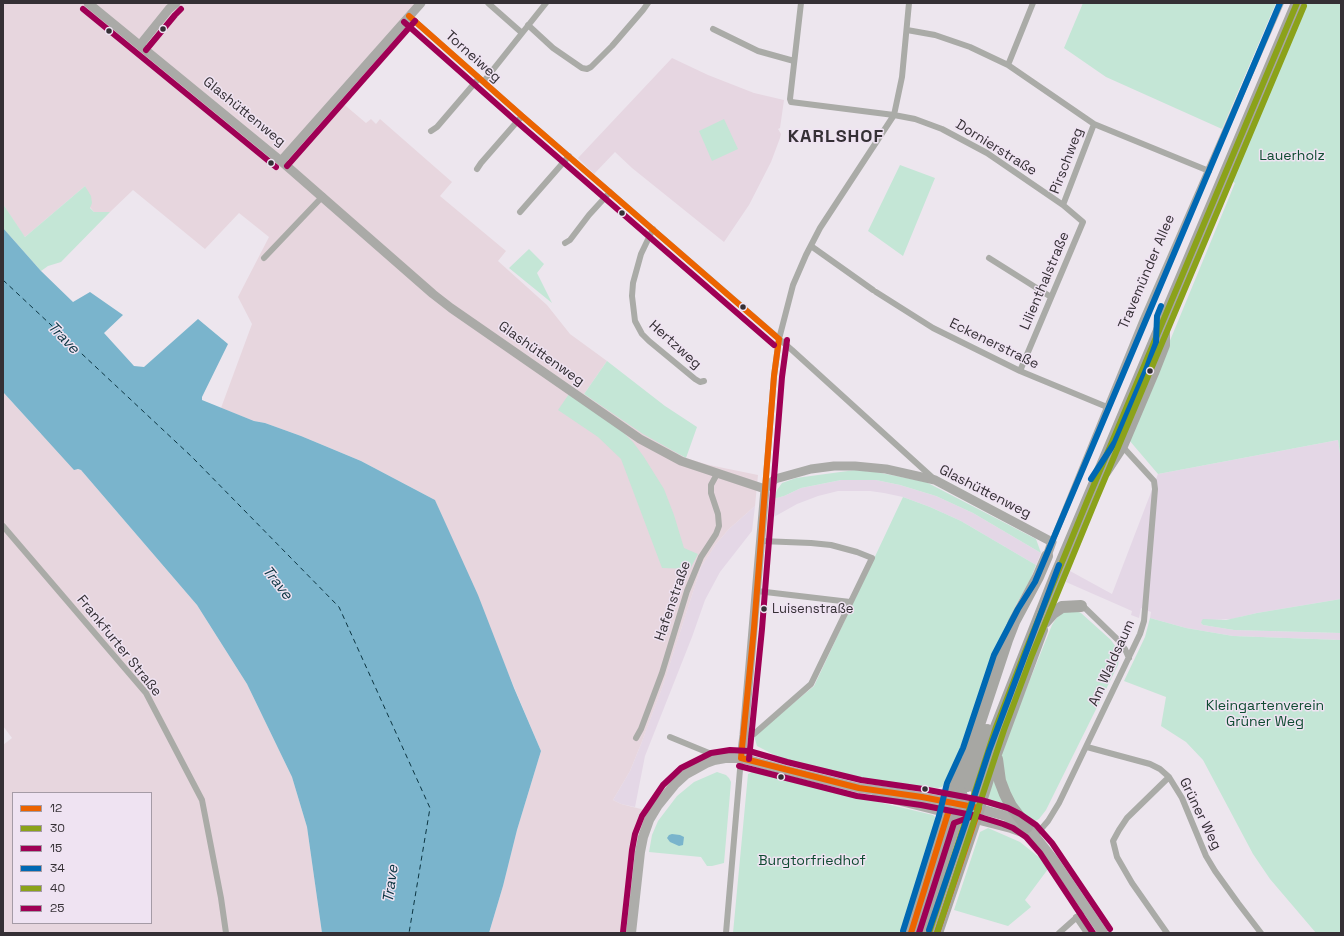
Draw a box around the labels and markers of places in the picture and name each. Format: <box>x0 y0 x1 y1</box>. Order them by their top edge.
unlabelled marker <box>158 24 168 34</box>
unlabelled marker <box>104 26 114 36</box>
unlabelled marker <box>266 158 276 168</box>
unlabelled marker <box>617 208 627 218</box>
unlabelled marker <box>738 302 748 312</box>
unlabelled marker <box>1145 366 1155 376</box>
place label: Luisenstraße <box>772 601 853 617</box>
marker: Luisenstraße <box>759 604 769 614</box>
unlabelled marker <box>776 772 786 782</box>
unlabelled marker <box>920 784 930 794</box>

